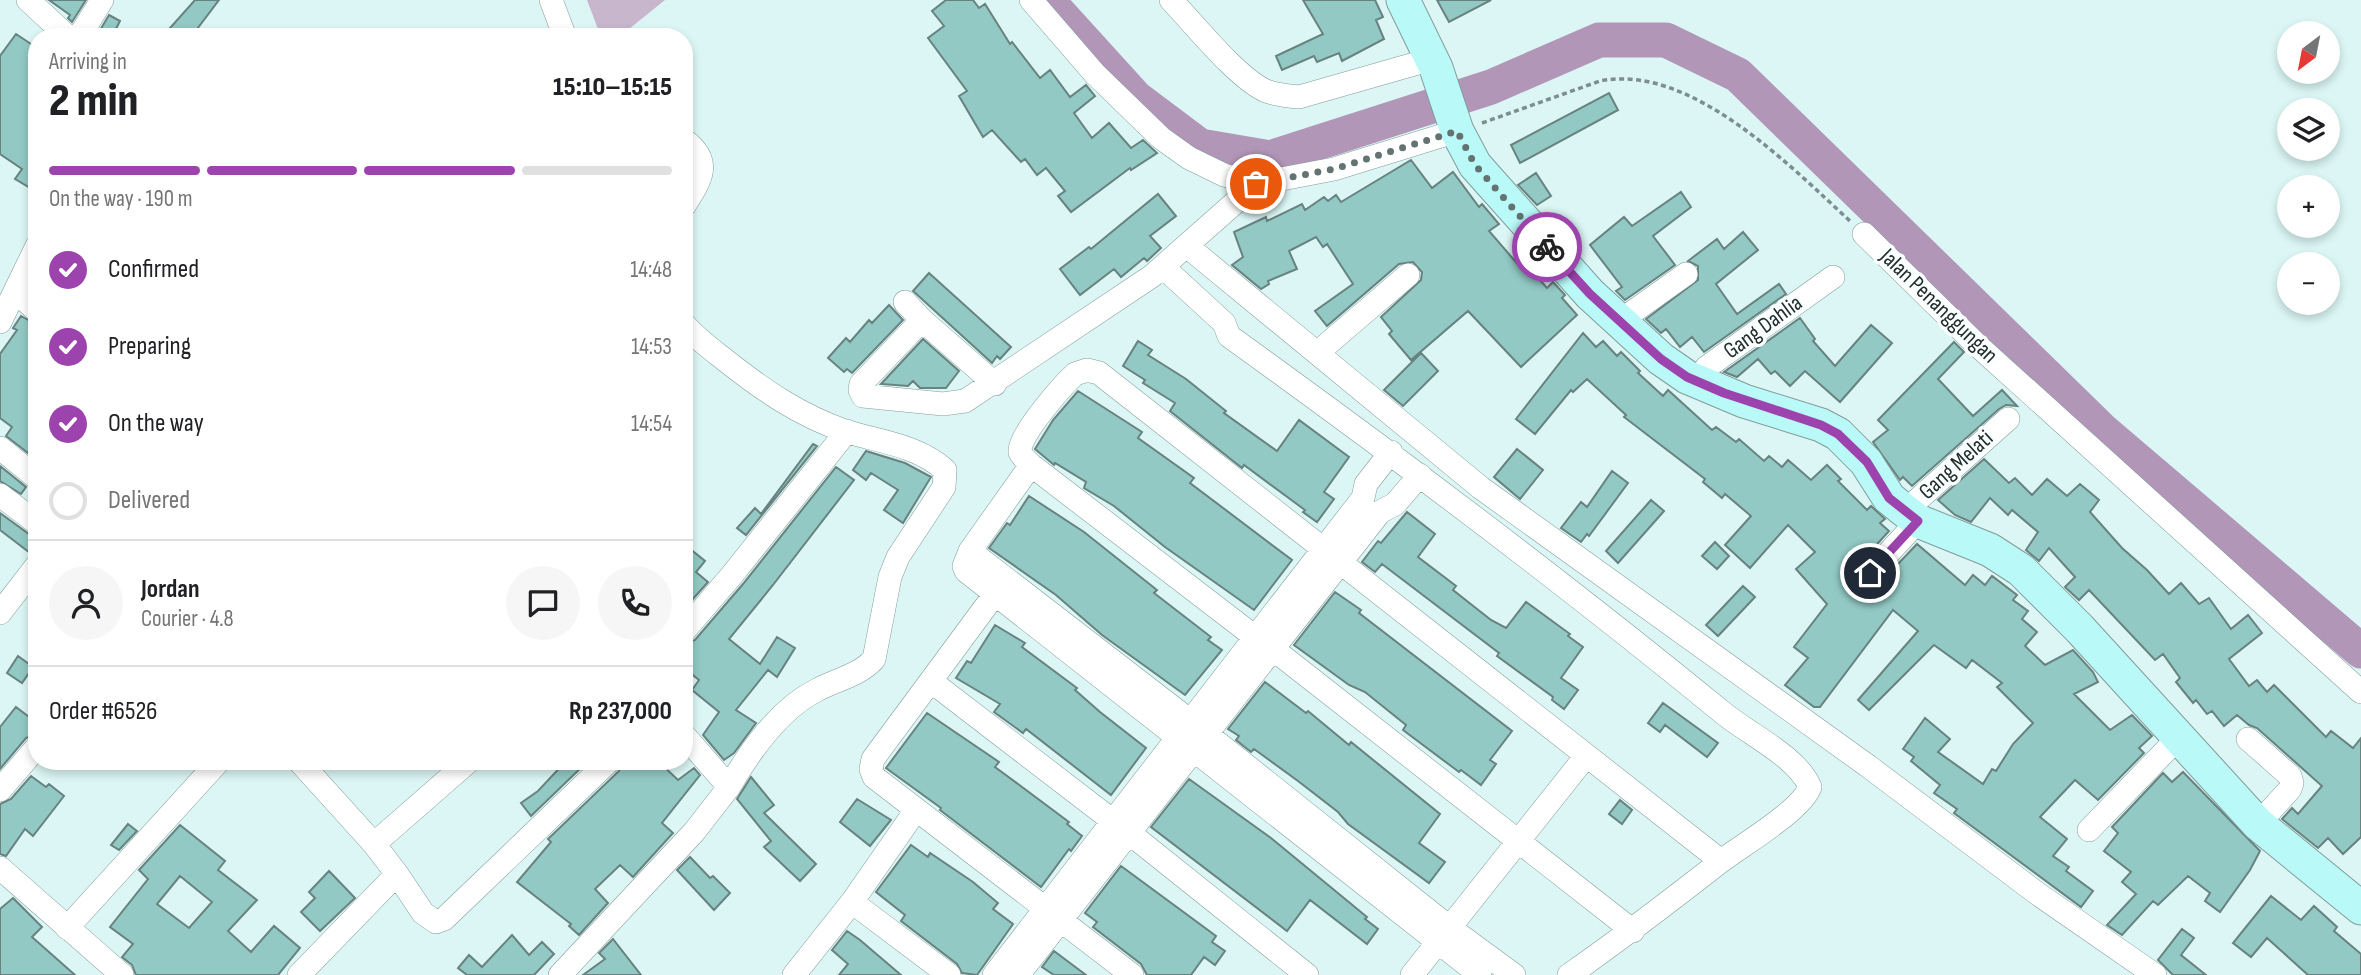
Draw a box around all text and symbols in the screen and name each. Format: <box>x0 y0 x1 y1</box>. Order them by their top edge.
north arrow <box>2277 21 2340 84</box>
map controls <box>2277 21 2340 315</box>
text: Arriving in <box>49 48 127 76</box>
text: 15:10–15:15 <box>553 72 672 103</box>
text: 2 min <box>49 74 138 129</box>
button: layers <box>2277 98 2340 161</box>
pin <box>1226 154 1286 214</box>
icon: bag <box>1237 165 1275 203</box>
button: + <box>2277 175 2340 238</box>
text: On the way · 190 m <box>49 185 192 213</box>
courier <box>1512 212 1582 282</box>
icon: bike <box>1528 228 1566 266</box>
street label: Jalan Penanggungan <box>1873 242 2004 369</box>
icon: check <box>49 251 87 289</box>
button: − <box>2277 252 2340 315</box>
text: Confirmed <box>108 254 199 285</box>
text: 14:48 <box>630 256 672 284</box>
street label: Gang Dahlia <box>1718 289 1808 365</box>
icon: check <box>49 328 87 366</box>
text: Preparing <box>108 331 191 362</box>
text: 14:53 <box>631 333 672 361</box>
icon: check <box>49 405 87 443</box>
text: On the way <box>108 408 204 439</box>
text: 14:54 <box>631 410 672 438</box>
street label: Gang Melati <box>1913 424 1999 506</box>
text: Delivered <box>108 485 190 516</box>
pin <box>1840 543 1900 603</box>
icon: home <box>1851 554 1889 592</box>
button: person <box>49 566 123 640</box>
button: chat <box>506 566 580 640</box>
button: phone <box>598 566 672 640</box>
text: Jordan <box>141 574 199 605</box>
text: Courier · 4.8 <box>141 605 234 633</box>
text: Order #6526 <box>49 696 158 727</box>
text: Rp 237,000 <box>569 696 672 727</box>

